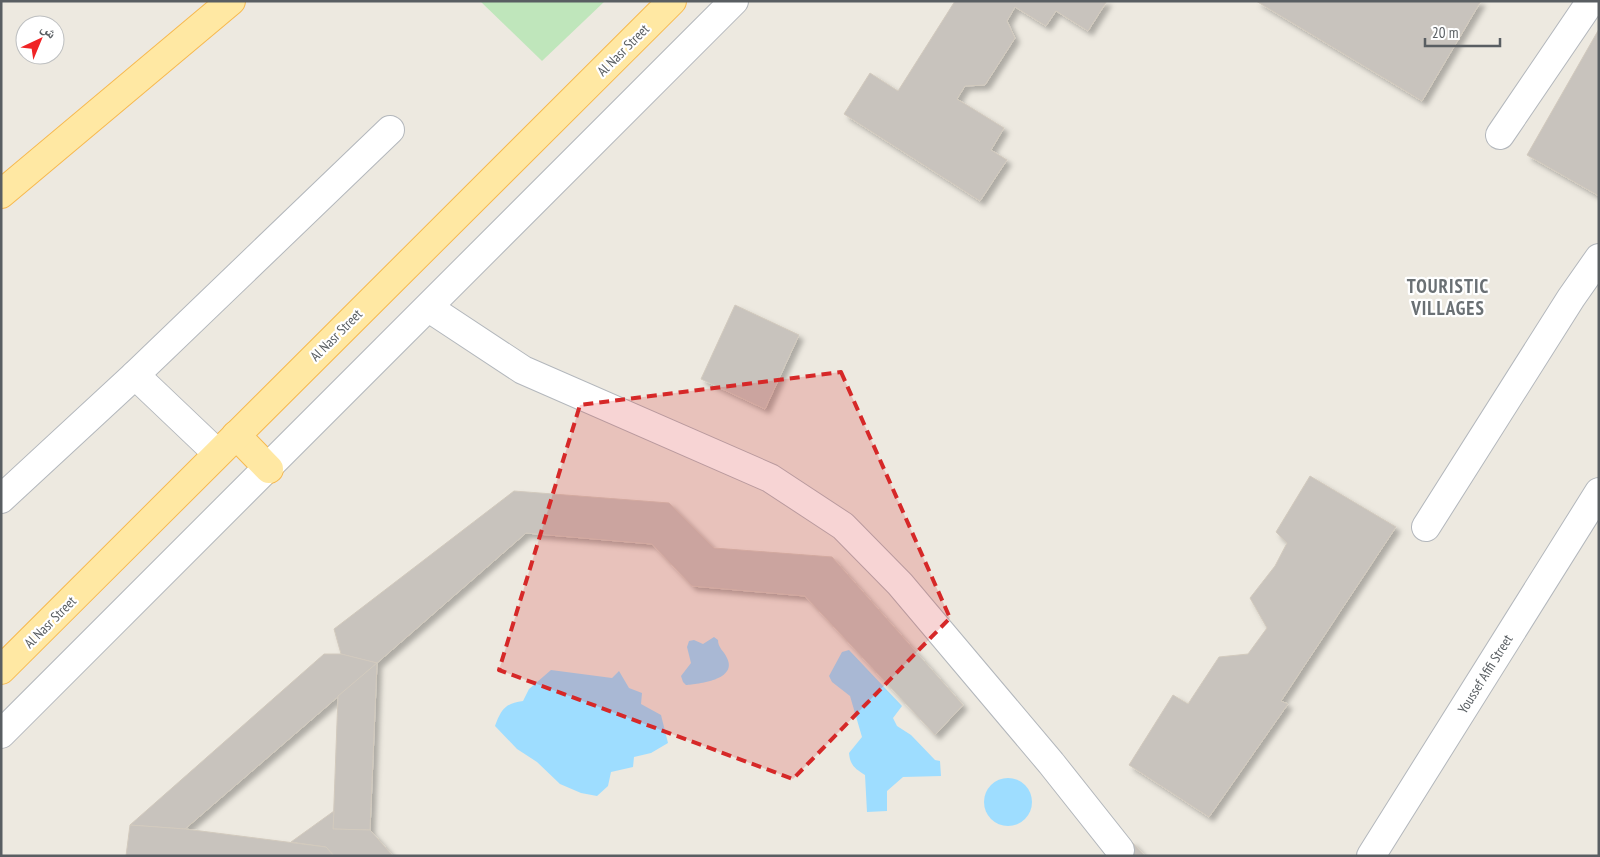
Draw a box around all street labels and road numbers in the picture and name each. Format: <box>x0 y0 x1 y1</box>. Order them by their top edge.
street label: Al Nasr Street <box>593 20 653 80</box>
street label: Al Nasr Street <box>306 305 366 365</box>
street label: Al Nasr Street <box>20 592 80 652</box>
street label: Youssef Afifi Street <box>1454 631 1516 717</box>

